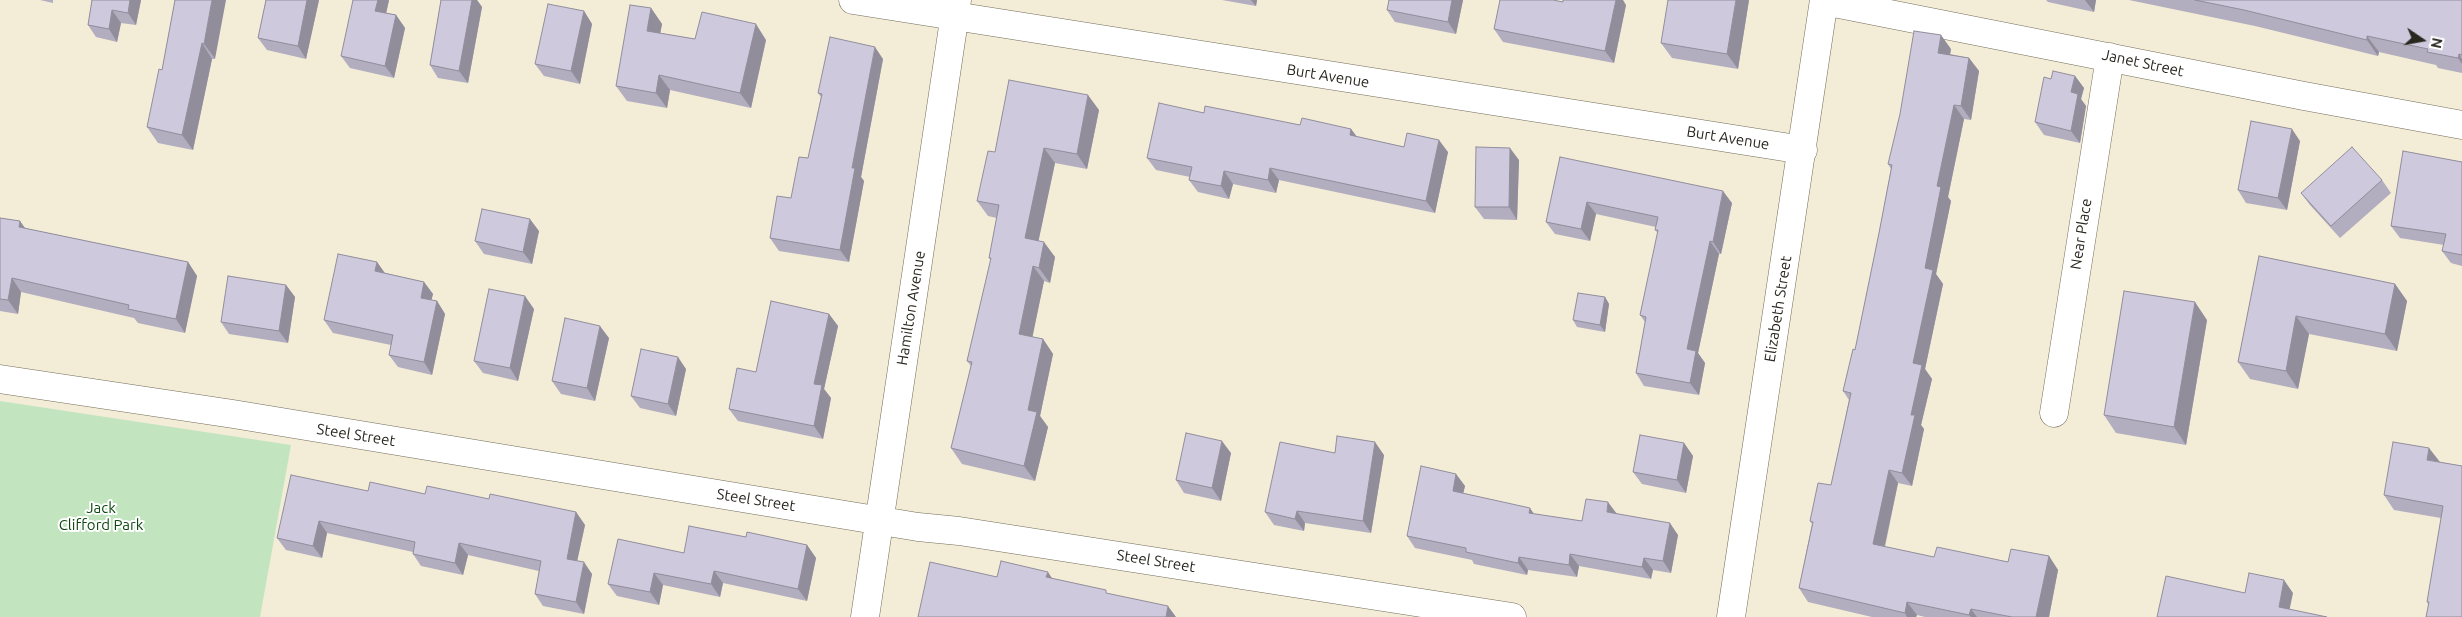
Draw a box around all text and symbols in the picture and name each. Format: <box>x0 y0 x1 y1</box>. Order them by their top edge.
north arrow <box>2397 15 2447 65</box>
text: N <box>2428 36 2446 50</box>
street label: Janet Street <box>2100 46 2186 80</box>
street label: Burt Avenue <box>1285 61 1371 91</box>
street label: Burt Avenue <box>1685 123 1771 153</box>
street label: Near Place <box>2067 197 2095 271</box>
street label: Hamilton Avenue <box>893 249 929 367</box>
street label: Elizabeth Street <box>1761 255 1795 363</box>
street label: Steel Street <box>315 420 397 450</box>
street label: Steel Street <box>715 485 797 515</box>
park label: Jack Clifford Park <box>59 499 143 534</box>
street label: Steel Street <box>1115 546 1197 576</box>

